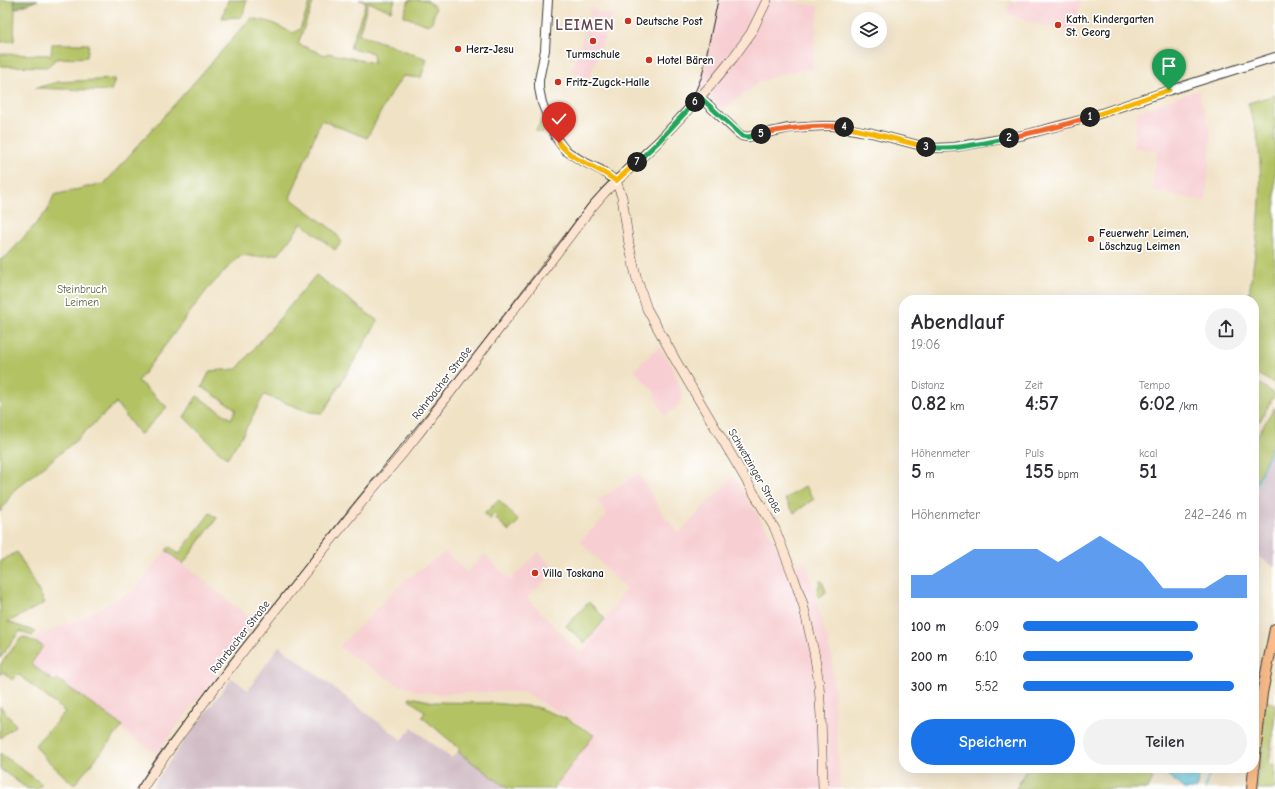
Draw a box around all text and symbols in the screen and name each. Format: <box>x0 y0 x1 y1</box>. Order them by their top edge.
map controls <box>851 12 887 48</box>
button: layers <box>851 12 887 48</box>
place label: Kath. Kindergarten St. Georg <box>1066 13 1154 39</box>
place label: Deutsche Post <box>636 15 703 28</box>
district label: LEIMEN <box>555 16 615 34</box>
marker: Deutsche Post <box>623 16 633 26</box>
marker: Kath. Kindergarten St. Georg <box>1053 20 1063 30</box>
marker: Turmschule <box>588 36 598 46</box>
place label: Herz-Jesu <box>466 43 514 56</box>
marker: Herz-Jesu <box>453 44 463 54</box>
place label: Turmschule <box>566 48 621 61</box>
pin <box>1152 49 1186 90</box>
place label: Hotel Bären <box>657 54 714 67</box>
marker: Hotel Bären <box>644 55 654 65</box>
icon: arrive <box>1158 55 1180 77</box>
place label: Fritz-Zugck-Halle <box>566 76 650 89</box>
marker: Fritz-Zugck-Halle <box>553 77 563 87</box>
pin: 6 <box>685 92 705 112</box>
text: 6 <box>692 95 698 108</box>
pin <box>542 102 576 143</box>
pin: 1 <box>1080 107 1100 127</box>
icon: check <box>548 108 570 130</box>
text: 1 <box>1088 110 1092 123</box>
pin: 4 <box>834 117 854 137</box>
text: 4 <box>841 120 847 133</box>
pin: 5 <box>751 124 771 144</box>
text: 5 <box>758 127 764 140</box>
pin: 2 <box>999 128 1019 148</box>
text: 2 <box>1006 131 1012 144</box>
pin: 3 <box>916 137 936 157</box>
text: 3 <box>923 140 929 153</box>
pin: 7 <box>627 152 647 172</box>
text: 7 <box>635 155 639 168</box>
place label: Feuerwehr Leimen, Löschzug Leimen <box>1099 227 1189 253</box>
marker: Feuerwehr Leimen, Löschzug Leimen <box>1086 234 1096 244</box>
park label: Steinbruch Leimen <box>57 283 107 309</box>
button: share <box>1205 308 1247 350</box>
text: Abendlauf <box>911 309 1004 335</box>
text: 19:06 <box>911 337 940 352</box>
street label: Rohrbacher Straße <box>409 343 475 422</box>
text: Distanz <box>911 379 944 392</box>
text: Zeit <box>1025 379 1043 392</box>
text: Tempo <box>1139 379 1170 392</box>
text: 0.82 <box>911 392 946 415</box>
text: 4:57 <box>1025 392 1058 415</box>
text: 6:02 <box>1139 392 1175 415</box>
text: km <box>946 400 964 413</box>
text: /km <box>1175 400 1198 413</box>
street label: Schwetzinger Straße <box>726 426 785 516</box>
text: Höhenmeter <box>911 447 970 460</box>
text: Puls <box>1025 447 1044 460</box>
text: kcal <box>1139 447 1157 460</box>
text: 5 <box>911 460 922 483</box>
text: 155 <box>1025 460 1054 483</box>
text: 51 <box>1139 460 1157 483</box>
text: m <box>922 468 934 481</box>
text: bpm <box>1054 468 1079 481</box>
text: Höhenmeter <box>911 507 980 522</box>
text: 242–246 m <box>1184 507 1247 522</box>
place label: Villa Toskana <box>543 567 604 580</box>
marker: Villa Toskana <box>530 568 540 578</box>
street label: Rohrbacher Straße <box>207 597 273 676</box>
text: 100 m <box>911 619 946 634</box>
text: 6:09 <box>975 619 999 634</box>
text: 200 m <box>911 649 947 664</box>
text: 6:10 <box>975 649 997 664</box>
text: 300 m <box>911 679 947 694</box>
text: 5:52 <box>975 679 998 694</box>
button: Speichern <box>911 719 1075 765</box>
button: Teilen <box>1083 719 1247 765</box>

